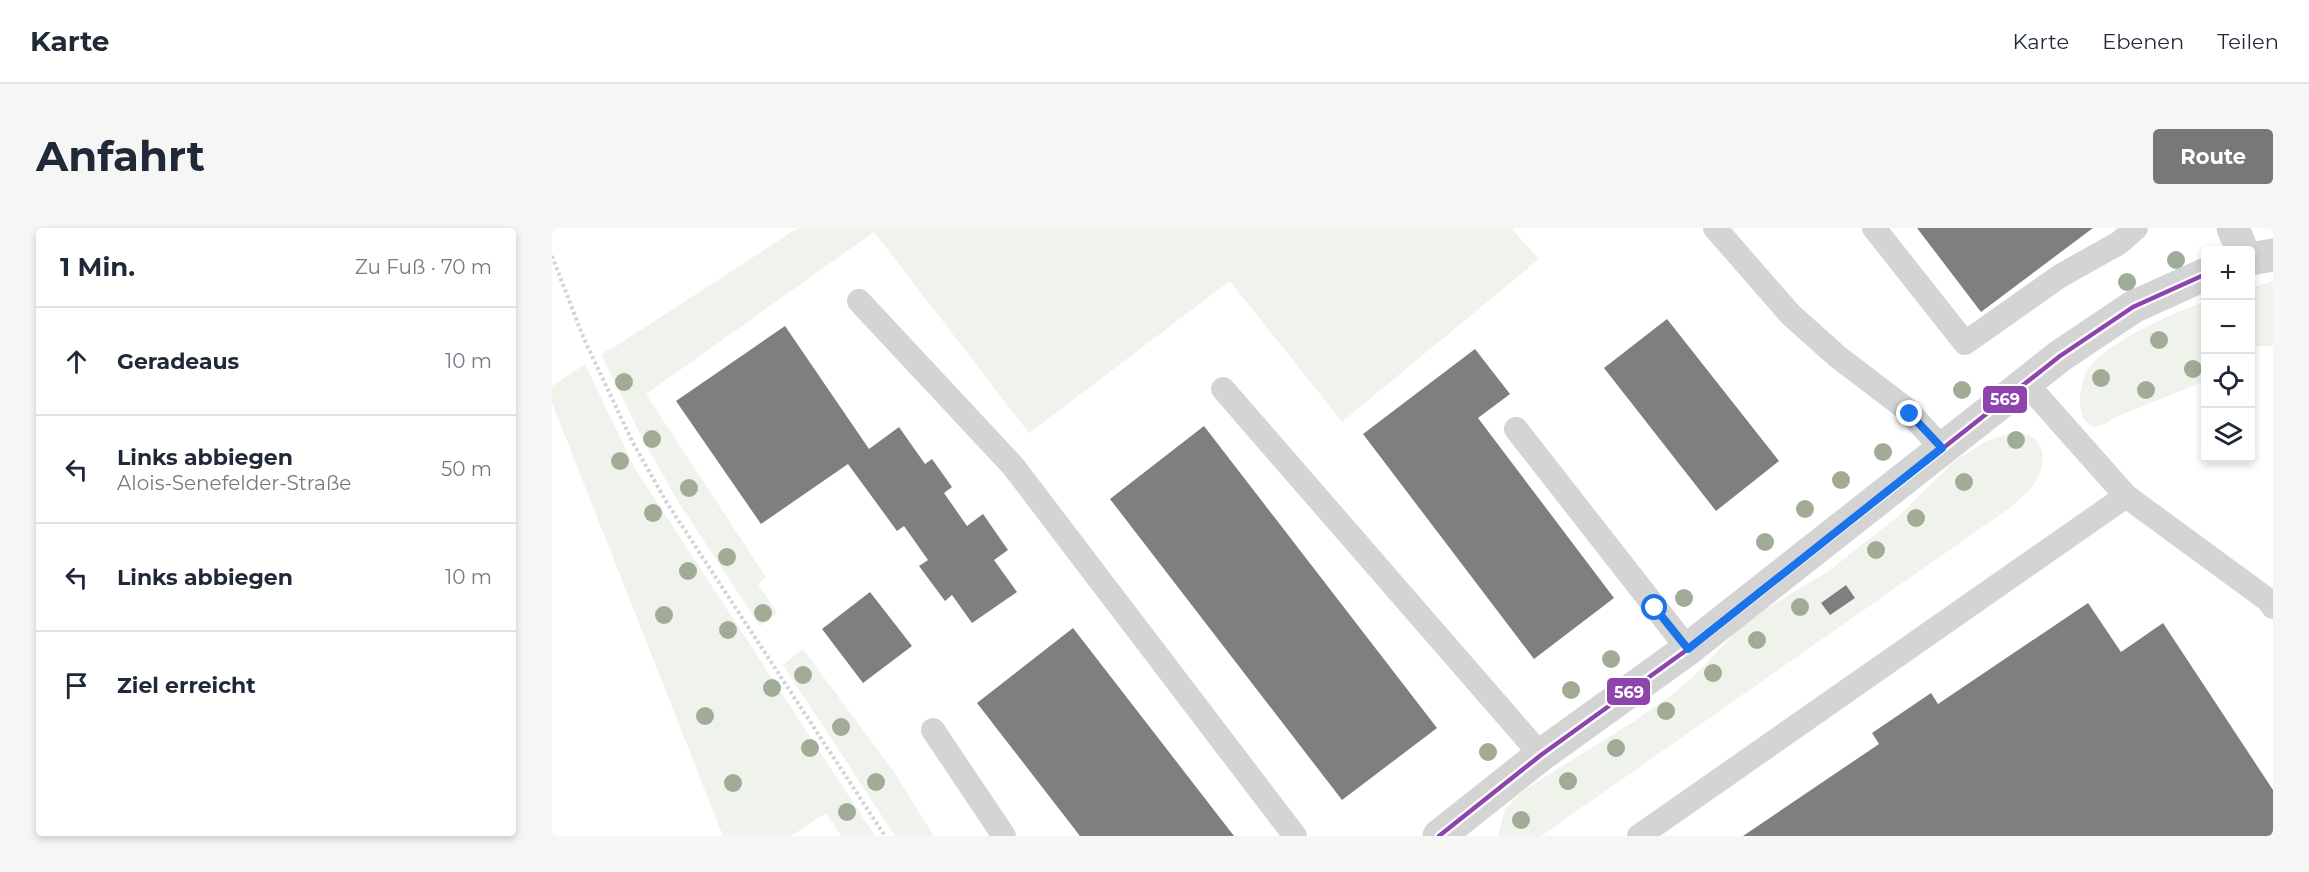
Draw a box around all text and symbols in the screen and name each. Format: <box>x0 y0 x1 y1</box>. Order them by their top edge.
text: Karte <box>30 24 110 58</box>
text: Karte <box>2013 29 2069 54</box>
text: Ebenen <box>2102 29 2184 54</box>
text: Teilen <box>2217 29 2279 54</box>
button: Route <box>2153 129 2273 184</box>
text: Anfahrt <box>36 130 205 182</box>
map controls <box>2201 246 2255 462</box>
button: + <box>2201 246 2255 300</box>
text: 1 Min. <box>60 251 135 283</box>
text: Zu Fuß · 70 m <box>355 255 492 279</box>
button: − <box>2201 300 2255 354</box>
icon: ahead <box>60 345 93 378</box>
text: Geradeaus <box>117 348 239 375</box>
text: 10 m <box>445 349 492 373</box>
button: locate <box>2201 354 2255 408</box>
line badge: 569 <box>1982 385 2028 414</box>
text: 569 <box>1990 390 2020 409</box>
route end <box>1896 400 1922 426</box>
button: layers <box>2201 408 2255 462</box>
text: Links abbiegen <box>117 444 293 471</box>
icon: left <box>60 453 93 486</box>
text: 50 m <box>441 457 492 481</box>
text: Alois-Senefelder-Straße <box>117 471 351 495</box>
icon: left <box>60 561 93 594</box>
text: Links abbiegen <box>117 564 293 591</box>
text: 10 m <box>445 565 492 589</box>
route start <box>1641 594 1667 620</box>
icon: arrive <box>60 669 93 702</box>
text: Ziel erreicht <box>117 672 256 699</box>
line badge: 569 <box>1606 677 1651 706</box>
text: 569 <box>1614 683 1644 702</box>

